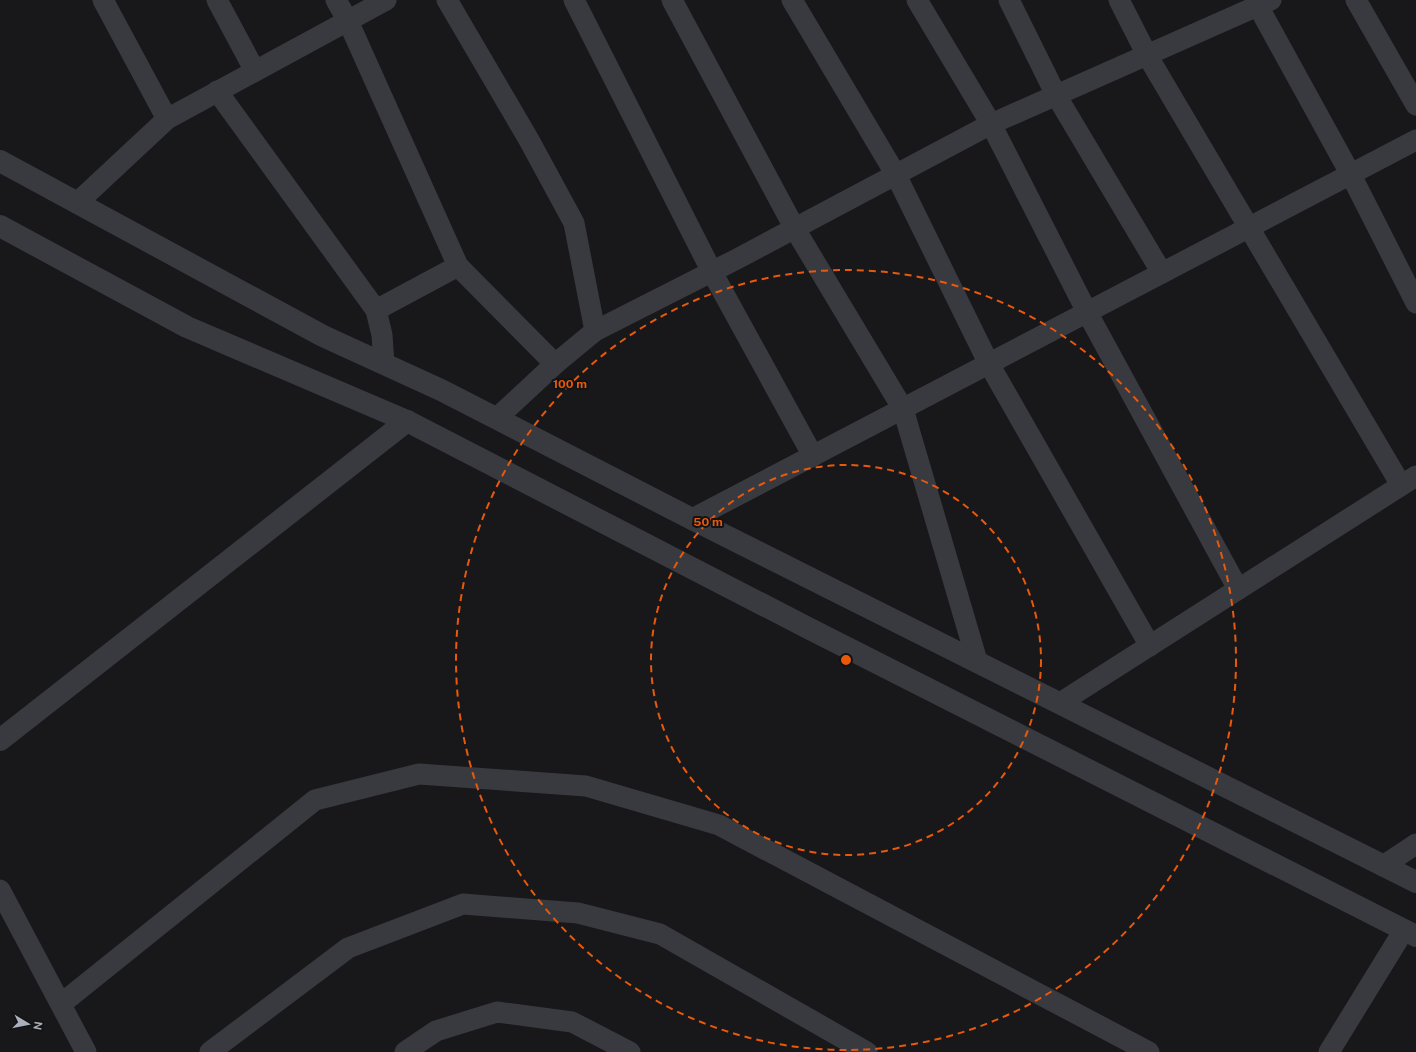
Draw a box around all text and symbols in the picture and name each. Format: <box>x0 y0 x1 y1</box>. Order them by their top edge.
text: 100 m <box>553 377 587 391</box>
text: 50 m <box>693 515 723 529</box>
centre of rings <box>839 653 853 667</box>
north arrow <box>8 1004 48 1044</box>
text: N <box>31 1020 45 1031</box>

